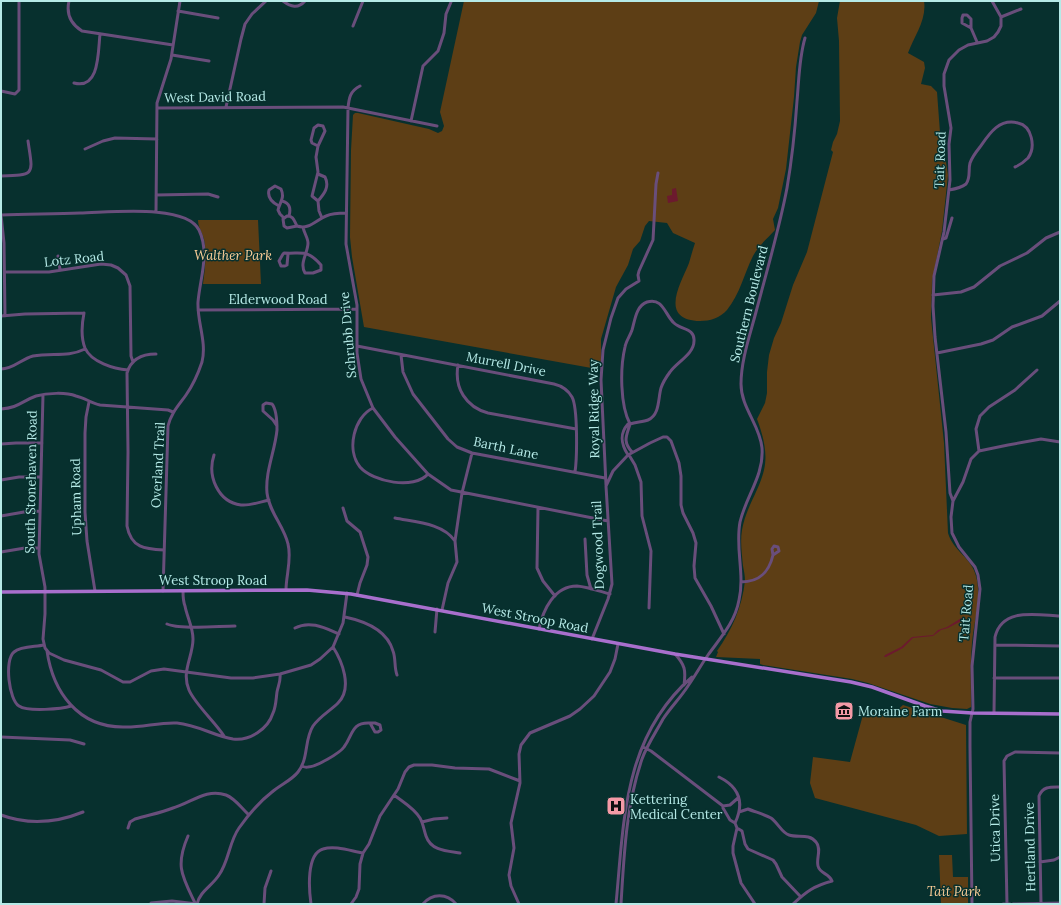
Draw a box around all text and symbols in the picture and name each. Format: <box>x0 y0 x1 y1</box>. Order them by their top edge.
street label: West David Road <box>164 88 266 106</box>
street label: Tait Road <box>931 131 950 189</box>
street label: Southern Boulevard <box>726 244 772 364</box>
street label: Lotz Road <box>43 247 105 271</box>
park label: Walther Park <box>194 247 272 264</box>
street label: Elderwood Road <box>229 291 328 308</box>
street label: Schrubb Drive <box>336 291 360 379</box>
street label: Murrell Drive <box>465 348 547 380</box>
street label: Royal Ridge Way <box>585 359 603 459</box>
street label: South Stonehaven Road <box>21 410 41 554</box>
street label: Overland Trail <box>147 421 169 509</box>
street label: Barth Lane <box>472 433 540 463</box>
street label: Upham Road <box>67 458 85 536</box>
street label: Dogwood Trail <box>588 500 608 590</box>
street label: West Stroop Road <box>159 572 267 589</box>
street label: Tait Road <box>955 584 977 642</box>
street label: West Stroop Road <box>480 599 590 637</box>
museum icon: Moraine Farm <box>833 700 855 722</box>
place label: Moraine Farm <box>858 703 943 720</box>
place label: Kettering Medical Center <box>630 791 723 823</box>
street label: Utica Drive <box>986 794 1004 862</box>
hospital icon: Kettering Medical Center <box>605 795 627 817</box>
street label: Hertland Drive <box>1021 802 1039 892</box>
park label: Tait Park <box>927 883 981 900</box>

